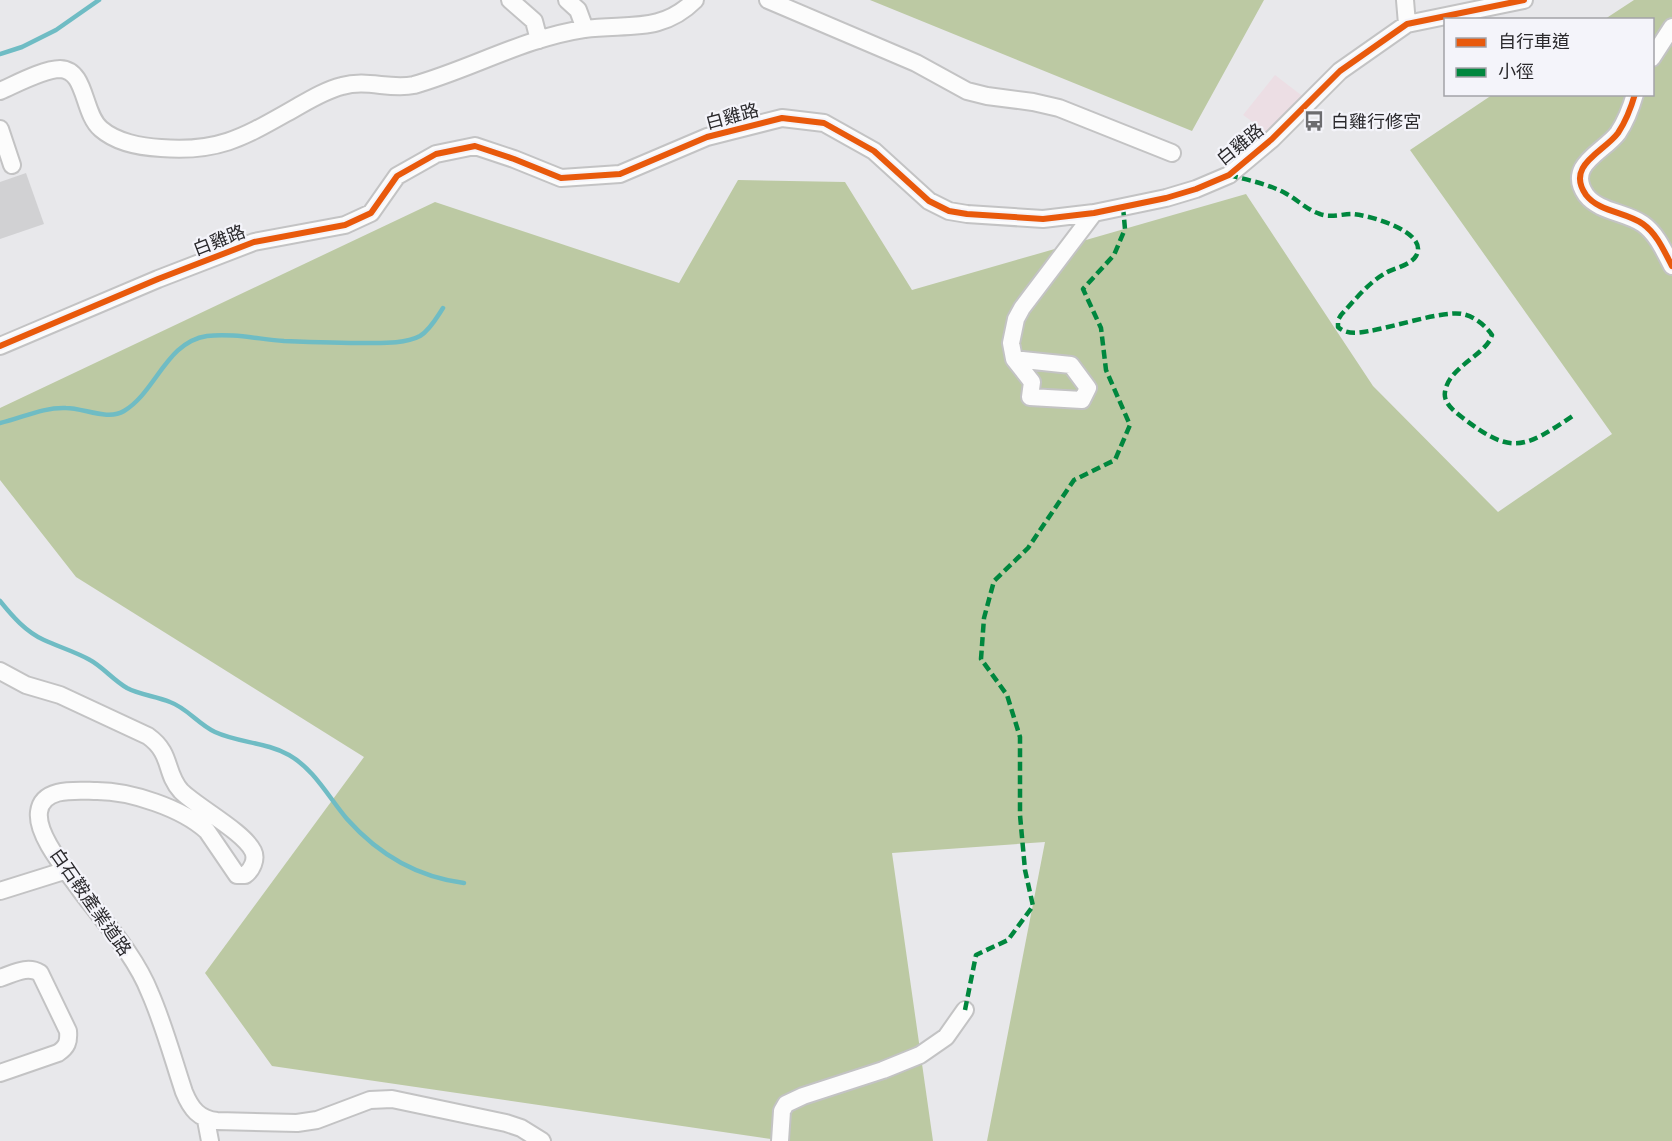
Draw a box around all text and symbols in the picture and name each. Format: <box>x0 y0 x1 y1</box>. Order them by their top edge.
legend <box>1444 18 1654 96</box>
text: 自行車道 <box>1498 30 1570 53</box>
text: 小徑 <box>1498 60 1534 83</box>
street label: 白雞路 <box>703 98 761 134</box>
bus stop icon: 白雞行修宮 <box>1302 109 1326 133</box>
place label: 白雞行修宮 <box>1331 110 1421 133</box>
street label: 白雞路 <box>1212 118 1268 170</box>
street label: 白雞路 <box>190 220 248 260</box>
street label: 白石鞍產業道路 <box>45 844 137 960</box>

